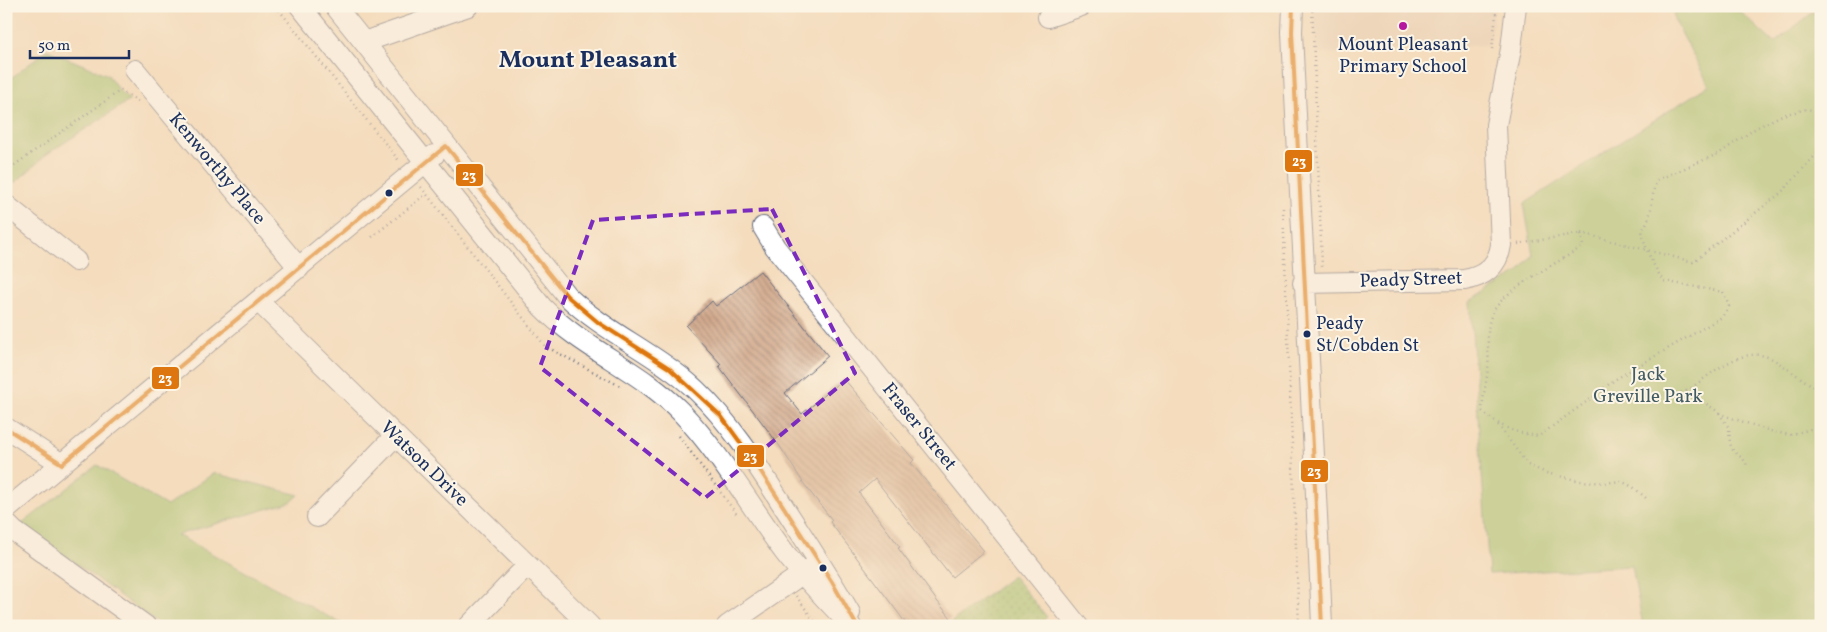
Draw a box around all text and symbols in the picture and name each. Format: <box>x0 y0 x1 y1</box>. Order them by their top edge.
marker: Mount Pleasant Primary School <box>1397 20 1409 32</box>
scale bar <box>30 28 129 60</box>
place label: Mount Pleasant Primary School <box>1338 32 1469 80</box>
text: 50 m <box>38 36 70 57</box>
district label: Mount Pleasant <box>499 44 677 78</box>
street label: Kenworthy Place <box>162 108 272 230</box>
line badge: 23 <box>1284 149 1313 173</box>
text: 23 <box>1292 153 1306 172</box>
line badge: 23 <box>455 163 484 187</box>
text: 23 <box>462 167 476 186</box>
unlabelled marker <box>384 188 394 198</box>
street label: Peady Street <box>1359 265 1463 295</box>
place label: Peady St/Cobden St <box>1316 312 1419 359</box>
marker: Peady St/Cobden St <box>1302 329 1312 339</box>
park label: Jack Greville Park <box>1593 362 1703 410</box>
line badge: 23 <box>151 366 180 390</box>
text: 23 <box>158 370 172 389</box>
street label: Fraser Street <box>875 378 963 477</box>
street label: Watson Drive <box>374 415 474 513</box>
line badge: 23 <box>736 444 765 468</box>
text: 23 <box>743 448 757 467</box>
line badge: 23 <box>1300 459 1329 483</box>
text: 23 <box>1307 463 1321 482</box>
unlabelled marker <box>818 563 828 573</box>

